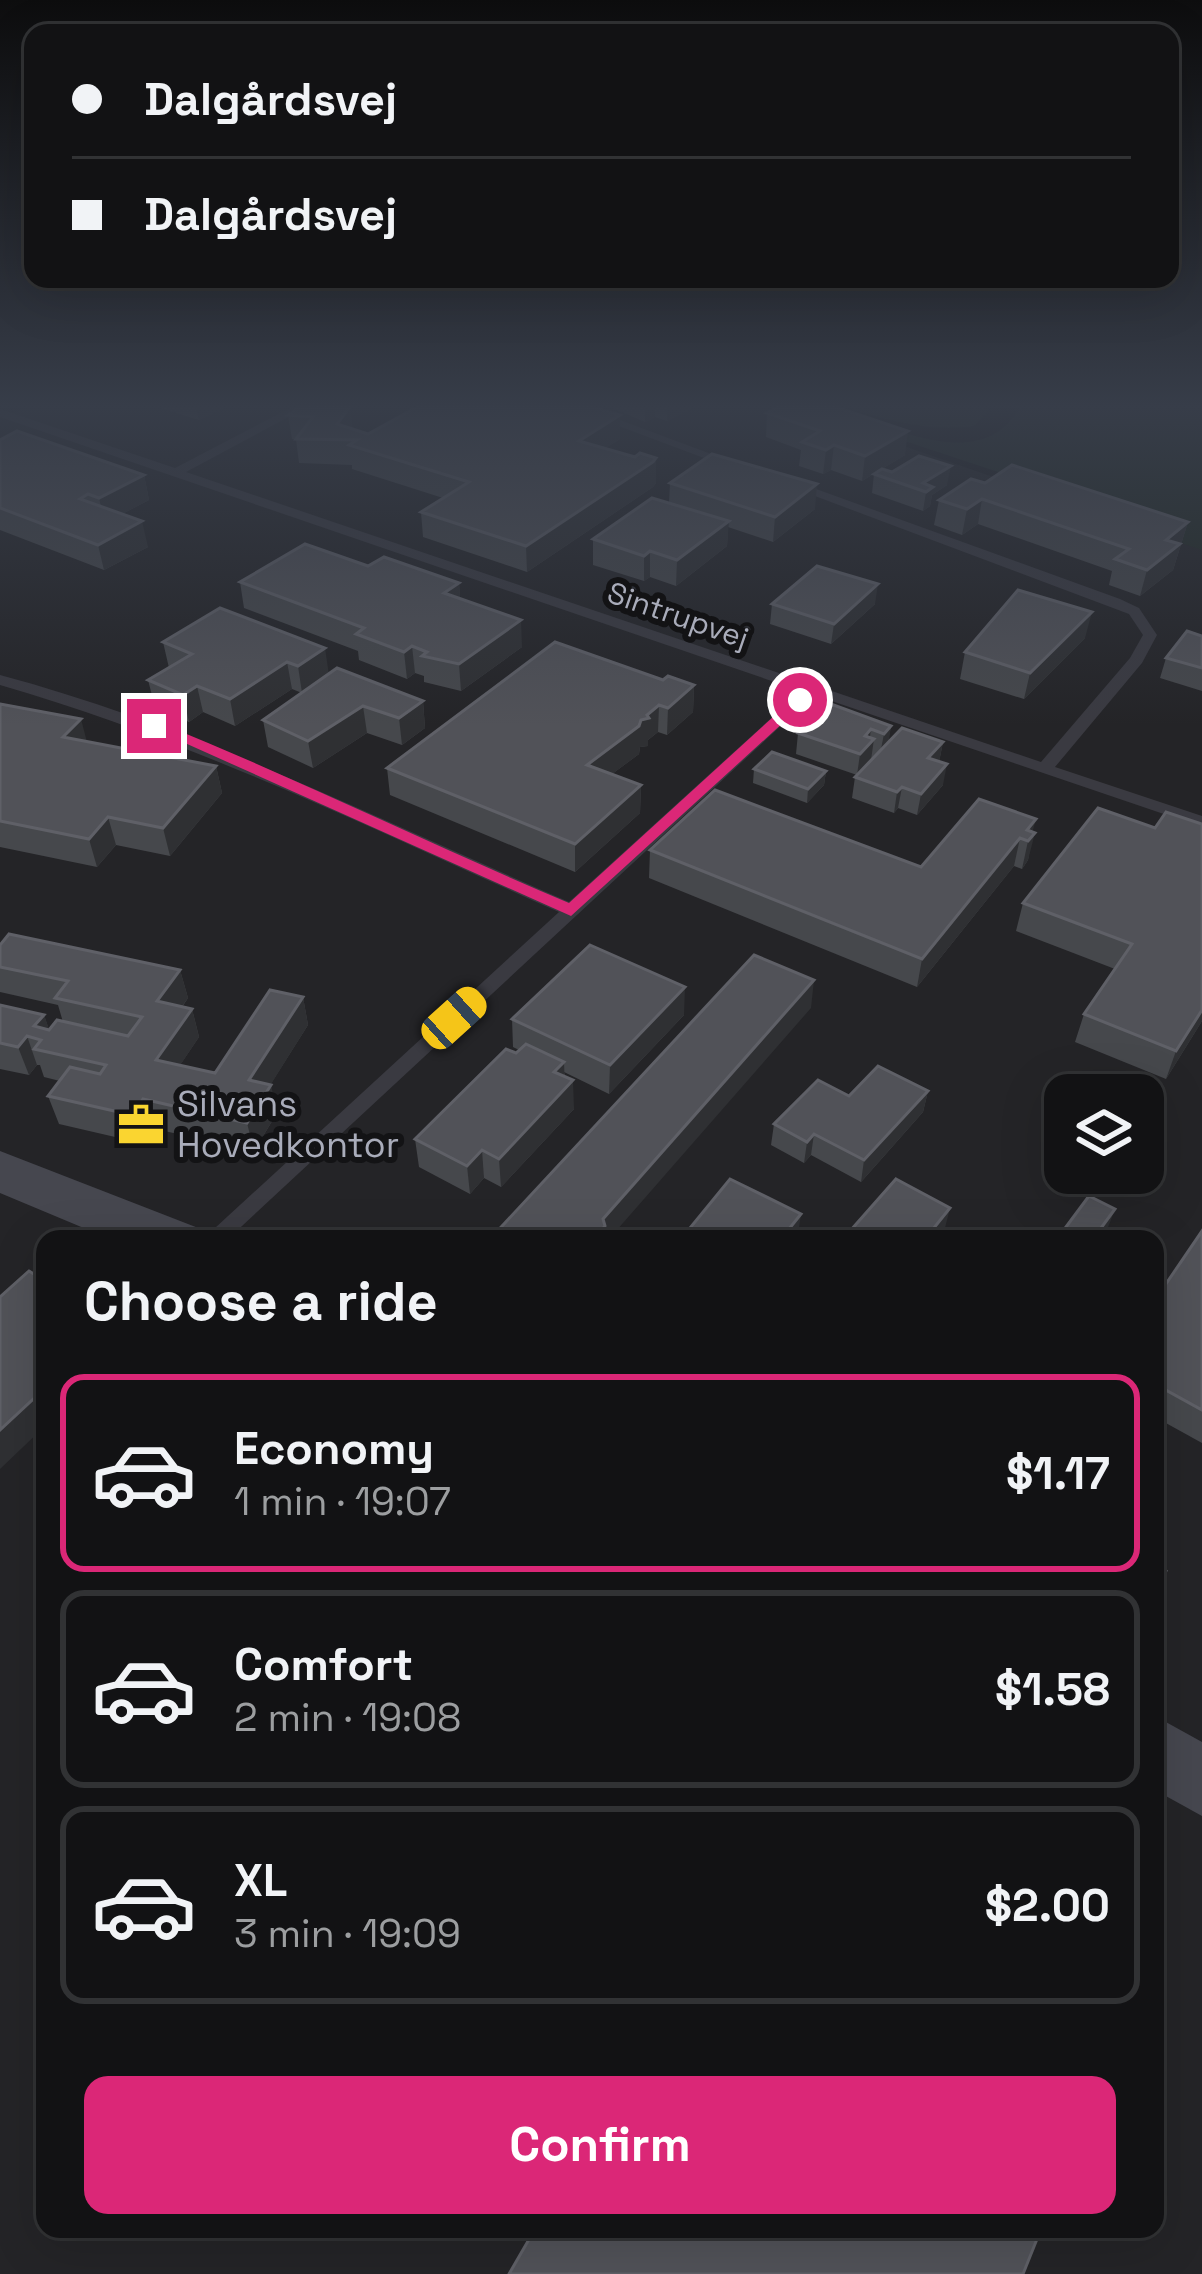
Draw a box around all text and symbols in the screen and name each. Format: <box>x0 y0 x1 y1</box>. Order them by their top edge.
text: Dalgårdsvej <box>144 71 397 128</box>
text: Dalgårdsvej <box>144 186 397 243</box>
street label: Sintrupvej <box>602 573 754 657</box>
route start <box>773 673 827 727</box>
route end <box>127 699 181 753</box>
car <box>415 981 493 1055</box>
map controls <box>1044 1074 1164 1194</box>
button: layers <box>1044 1074 1164 1194</box>
place label: Silvans Hovedkontor <box>177 1081 399 1168</box>
office icon: Silvans Hovedkontor <box>116 1100 166 1150</box>
text: Choose a ride <box>84 1267 438 1336</box>
icon: car <box>90 1419 198 1527</box>
text: Economy <box>234 1420 434 1477</box>
text: $1.17 <box>1006 1445 1110 1502</box>
text: 1 min · 19:07 <box>234 1477 451 1526</box>
icon: car <box>90 1635 198 1743</box>
text: Comfort <box>234 1636 413 1693</box>
text: $1.58 <box>995 1661 1110 1718</box>
text: 2 min · 19:08 <box>234 1693 461 1742</box>
icon: car <box>90 1851 198 1959</box>
text: XL <box>234 1852 287 1909</box>
text: $2.00 <box>985 1877 1110 1934</box>
text: 3 min · 19:09 <box>234 1909 461 1958</box>
button: Confirm <box>84 2076 1116 2214</box>

